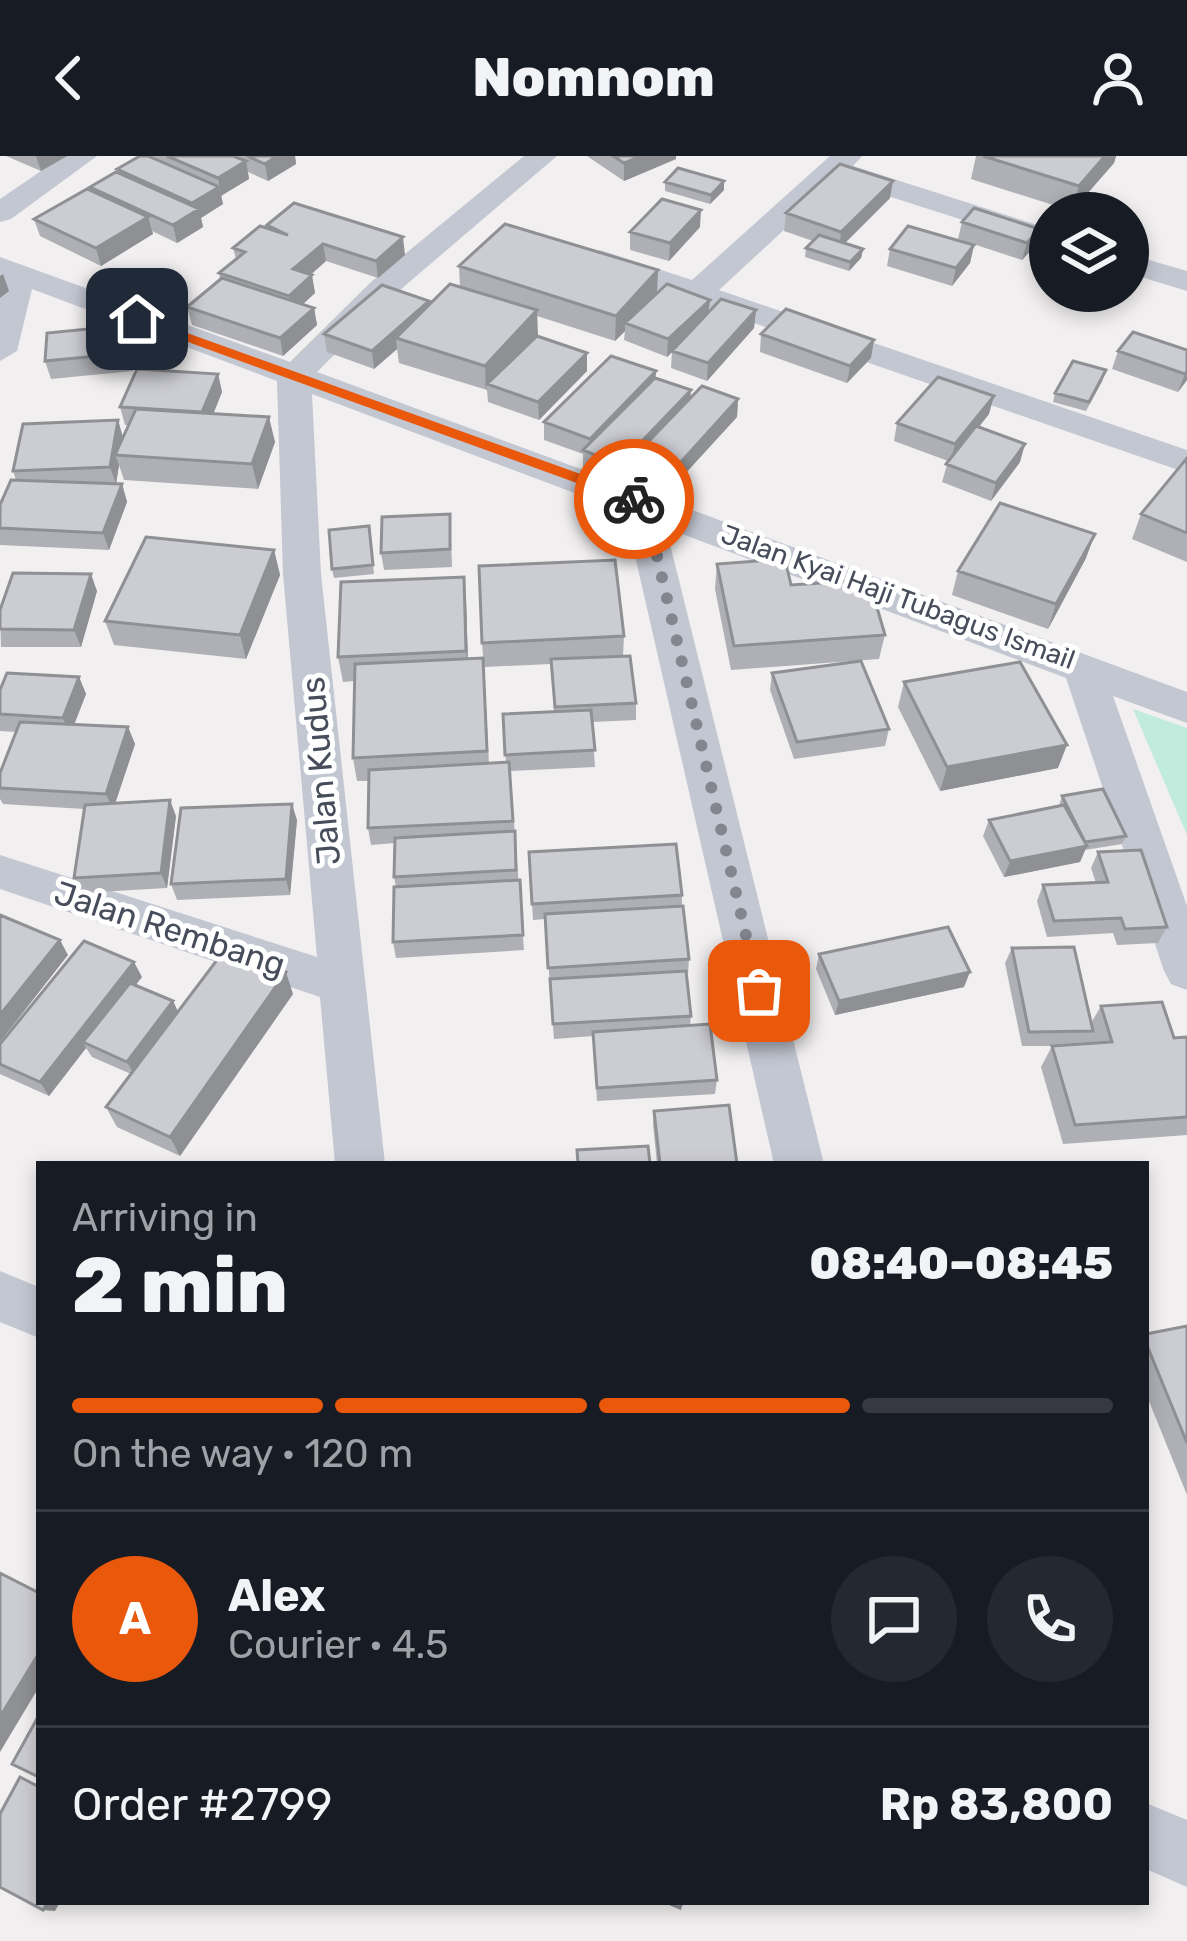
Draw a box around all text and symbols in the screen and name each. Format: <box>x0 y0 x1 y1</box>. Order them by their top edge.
icon: back <box>36 45 102 111</box>
icon: person <box>1085 45 1151 111</box>
text: Nomnom <box>472 46 715 110</box>
map controls <box>1029 192 1149 312</box>
button: layers <box>1029 192 1149 312</box>
pin <box>86 268 188 370</box>
icon: home <box>104 286 170 352</box>
courier <box>574 439 694 559</box>
icon: bike <box>601 466 667 532</box>
street label: Jalan Kyai Haji Tubagus Ismail <box>717 518 1079 676</box>
street label: Jalan Kudus <box>293 675 348 867</box>
street label: Jalan Rembang <box>50 873 290 984</box>
pin <box>708 940 810 1042</box>
icon: bag <box>726 958 792 1024</box>
text: Arriving in <box>72 1195 258 1241</box>
text: 08:40–08:45 <box>809 1237 1113 1290</box>
text: 2 min <box>72 1239 288 1332</box>
text: On the way · 120 m <box>72 1431 413 1477</box>
button: chat <box>831 1556 957 1682</box>
button: phone <box>987 1556 1113 1682</box>
text: Alex <box>228 1569 326 1622</box>
text: A <box>119 1592 151 1645</box>
text: Courier · 4.5 <box>228 1622 448 1668</box>
text: Order #2799 <box>72 1778 332 1831</box>
text: Rp 83,800 <box>880 1778 1113 1831</box>

